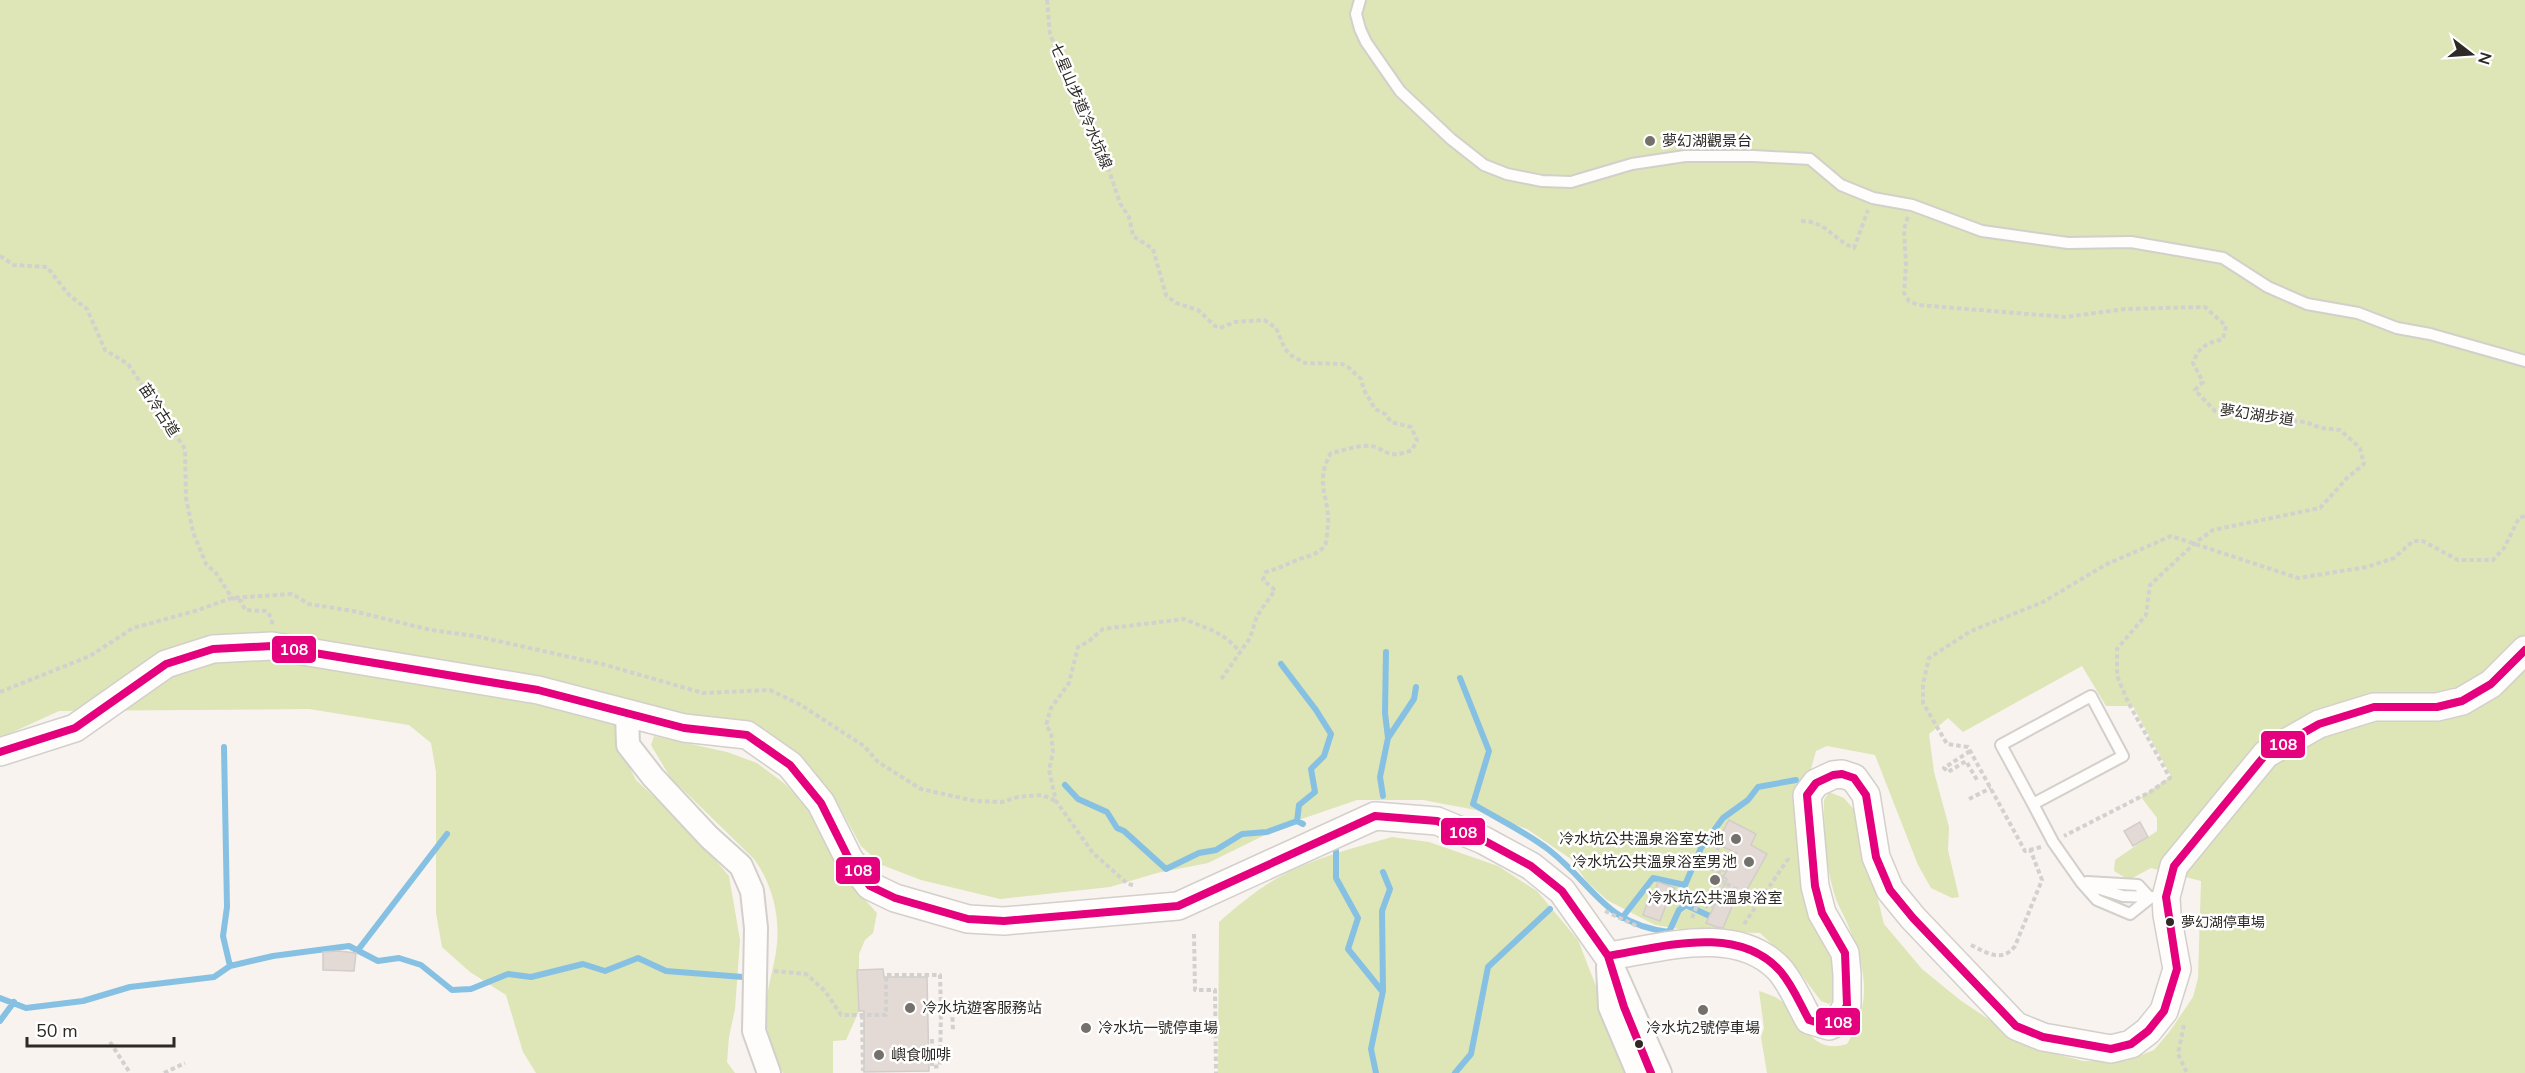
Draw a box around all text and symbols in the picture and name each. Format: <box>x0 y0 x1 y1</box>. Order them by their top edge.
north arrow <box>2441 24 2501 84</box>
street label: 七星山步道冷水坑線 <box>1045 40 1117 172</box>
text: N <box>2472 49 2497 67</box>
place label: 夢幻湖觀景台 <box>1662 131 1752 151</box>
marker: 夢幻湖觀景台 <box>1643 134 1657 148</box>
street label: 苗冷古道 <box>134 379 184 441</box>
street label: 夢幻湖步道 <box>2218 400 2296 430</box>
line badge: 108 <box>271 635 317 664</box>
text: 108 <box>280 639 308 661</box>
line badge: 108 <box>2260 730 2306 759</box>
text: 108 <box>2269 734 2297 756</box>
line badge: 108 <box>1440 817 1486 846</box>
text: 108 <box>1449 822 1477 844</box>
place label: 冷水坑公共溫泉浴室女池 <box>1559 829 1724 849</box>
marker: 冷水坑公共溫泉浴室女池 <box>1729 832 1743 846</box>
place label: 冷水坑公共溫泉浴室男池 <box>1572 852 1737 872</box>
marker: 冷水坑公共溫泉浴室男池 <box>1742 855 1756 869</box>
line badge: 108 <box>835 856 881 885</box>
text: 108 <box>844 860 872 882</box>
marker: 冷水坑公共溫泉浴室 <box>1708 873 1722 887</box>
place label: 冷水坑公共溫泉浴室 <box>1647 888 1783 908</box>
place label: 夢幻湖停車場 <box>2181 913 2265 932</box>
marker: 夢幻湖停車場 <box>2164 916 2176 928</box>
place label: 冷水坑遊客服務站 <box>922 998 1042 1018</box>
marker: 冷水坑遊客服務站 <box>903 1001 917 1015</box>
marker: 冷水坑2號停車場 <box>1696 1003 1710 1017</box>
line badge: 108 <box>1815 1007 1861 1036</box>
scale bar <box>27 1010 174 1048</box>
text: 108 <box>1824 1012 1852 1034</box>
place label: 冷水坑一號停車場 <box>1098 1018 1218 1038</box>
place label: 冷水坑2號停車場 <box>1646 1018 1760 1038</box>
text: 50 m <box>36 1019 78 1043</box>
marker: 冷水坑一號停車場 <box>1079 1021 1093 1035</box>
unlabelled marker <box>1633 1038 1645 1050</box>
place label: 嶼食咖啡 <box>891 1045 951 1065</box>
marker: 嶼食咖啡 <box>872 1048 886 1062</box>

